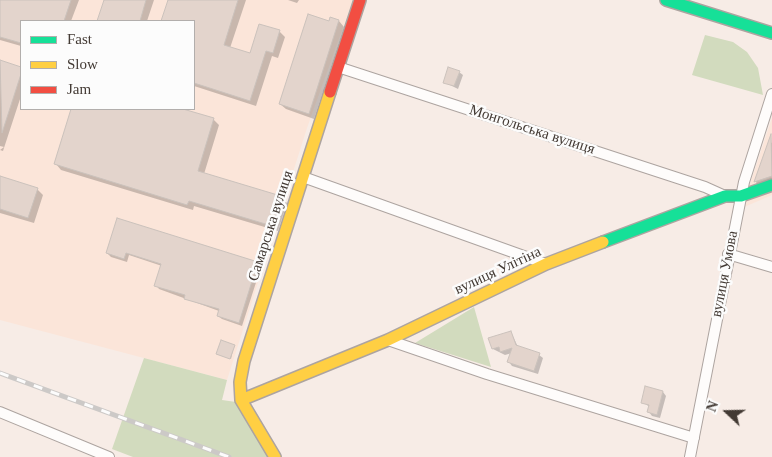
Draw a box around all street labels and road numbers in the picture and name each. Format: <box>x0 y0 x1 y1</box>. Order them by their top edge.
street label: Монгольська вулиця <box>467 101 597 159</box>
street label: Самарська вулиця <box>245 169 297 283</box>
street label: вулиця Умова <box>708 229 742 319</box>
street label: вулиця Улітіна <box>452 243 544 299</box>

